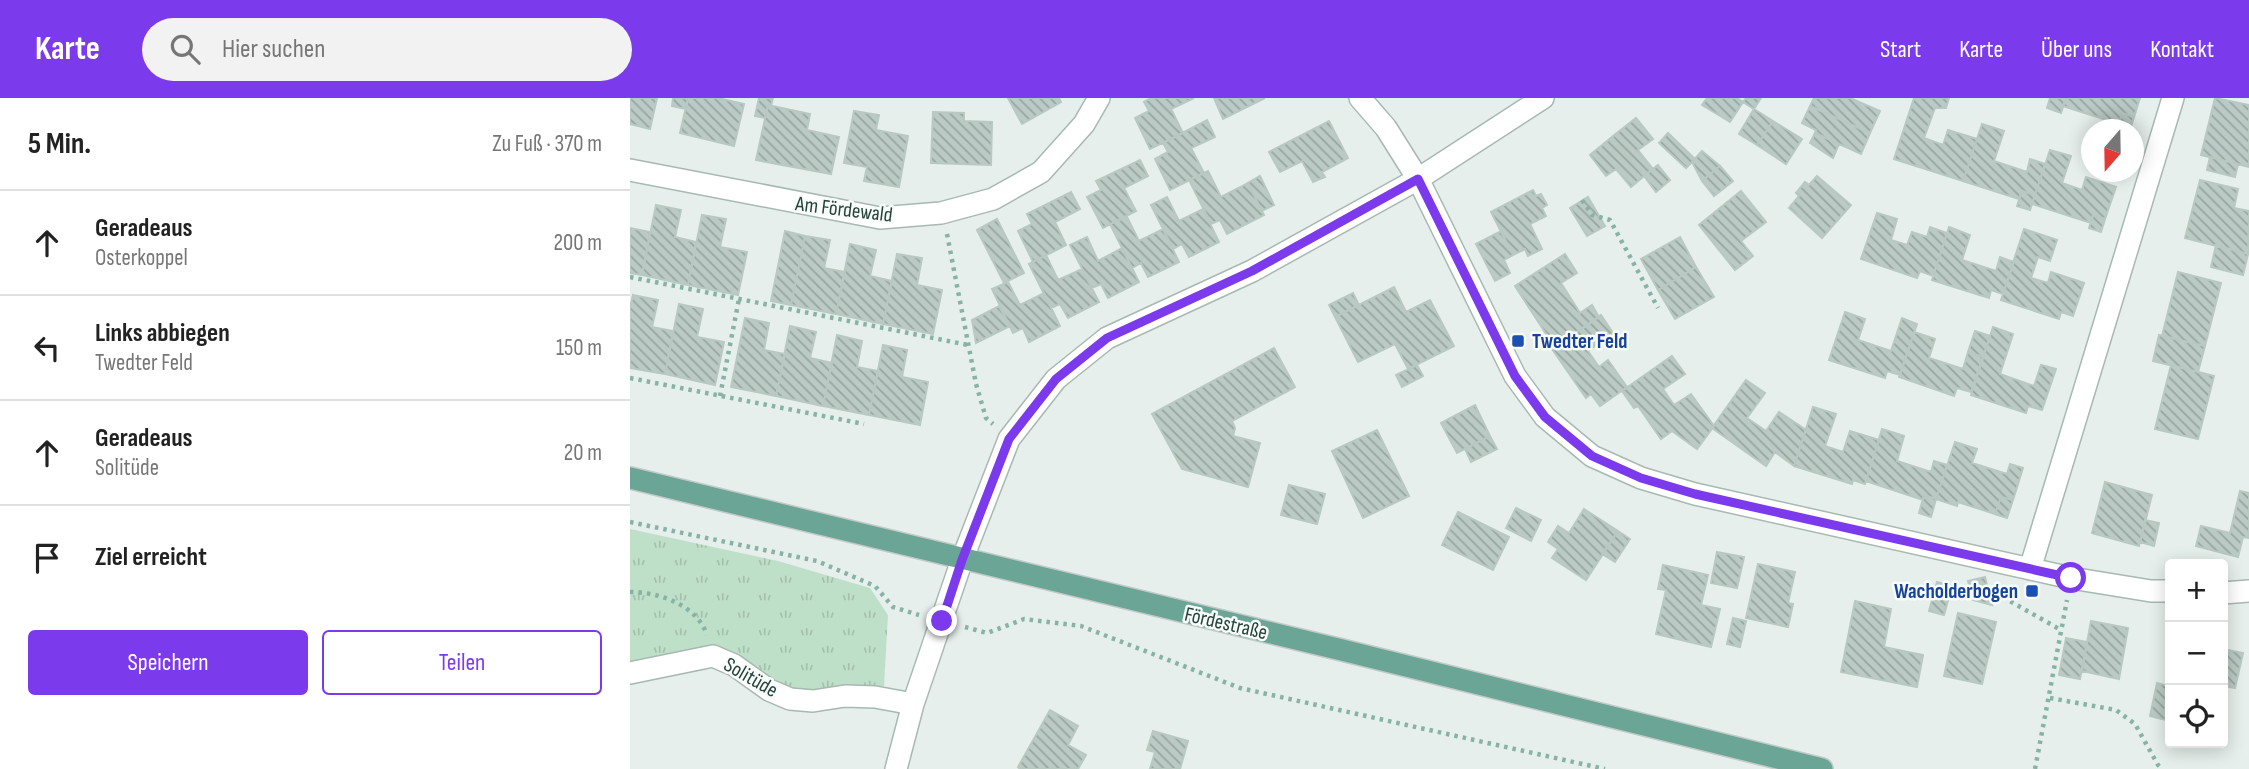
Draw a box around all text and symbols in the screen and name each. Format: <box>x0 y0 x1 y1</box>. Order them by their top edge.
search box <box>142 18 632 81</box>
text: Karte <box>35 29 100 69</box>
icon: search <box>166 30 204 68</box>
text: Hier suchen <box>222 34 325 65</box>
text: Start <box>1880 35 1921 64</box>
text: Karte <box>1959 35 2003 64</box>
text: Über uns <box>2041 35 2112 64</box>
text: Kontakt <box>2150 35 2214 64</box>
north arrow <box>2081 119 2144 182</box>
text: 5 Min. <box>28 126 91 162</box>
text: Zu Fuß · 370 m <box>492 130 602 158</box>
street label: Am Fördewald <box>793 191 894 228</box>
text: Geradeaus <box>95 213 193 244</box>
icon: ahead <box>28 224 66 262</box>
text: 200 m <box>554 229 602 257</box>
text: Osterkoppel <box>95 244 188 272</box>
text: Links abbiegen <box>95 318 230 349</box>
icon: left <box>28 329 66 367</box>
place label: Twedter Feld <box>1532 329 1627 354</box>
marker: Twedter Feld <box>1510 333 1526 349</box>
text: 150 m <box>556 334 602 362</box>
text: Twedter Feld <box>95 349 193 377</box>
text: Geradeaus <box>95 423 193 454</box>
icon: ahead <box>28 434 66 472</box>
text: 20 m <box>564 439 602 467</box>
text: Solitüde <box>95 454 159 482</box>
icon: arrive <box>28 539 66 577</box>
text: Ziel erreicht <box>95 542 207 573</box>
map controls <box>2165 559 2228 748</box>
button: + <box>2165 559 2228 622</box>
route start <box>2055 562 2086 593</box>
place label: Wacholderbogen <box>1894 579 2018 604</box>
marker: Wacholderbogen <box>2024 583 2040 599</box>
street label: Fördestraße <box>1182 602 1270 645</box>
route end <box>926 605 957 636</box>
button: − <box>2165 622 2228 685</box>
button: Speichern <box>28 630 308 695</box>
button: Teilen <box>322 630 602 695</box>
street label: Solitüde <box>719 652 782 703</box>
button: locate <box>2165 685 2228 748</box>

